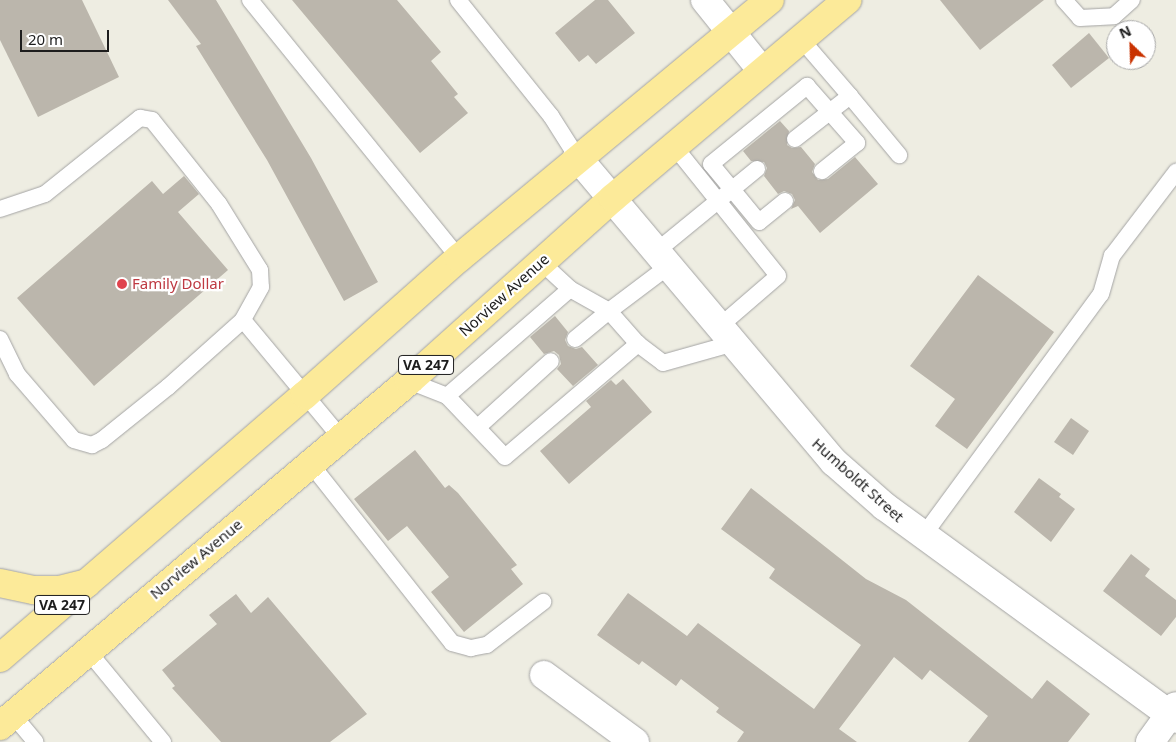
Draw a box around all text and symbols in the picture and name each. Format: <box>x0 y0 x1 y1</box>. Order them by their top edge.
scale bar <box>22 20 111 52</box>
north arrow <box>1106 20 1156 70</box>
text: N <box>1116 21 1134 43</box>
text: 20 m <box>28 29 63 49</box>
street label: Norview Avenue <box>455 250 553 340</box>
place label: Family Dollar <box>132 275 224 293</box>
marker: Family Dollar <box>116 278 128 290</box>
road number: VA 247 <box>397 354 455 376</box>
street label: Humboldt Street <box>809 434 907 526</box>
street label: Norview Avenue <box>146 515 246 603</box>
road number: VA 247 <box>33 594 91 616</box>

